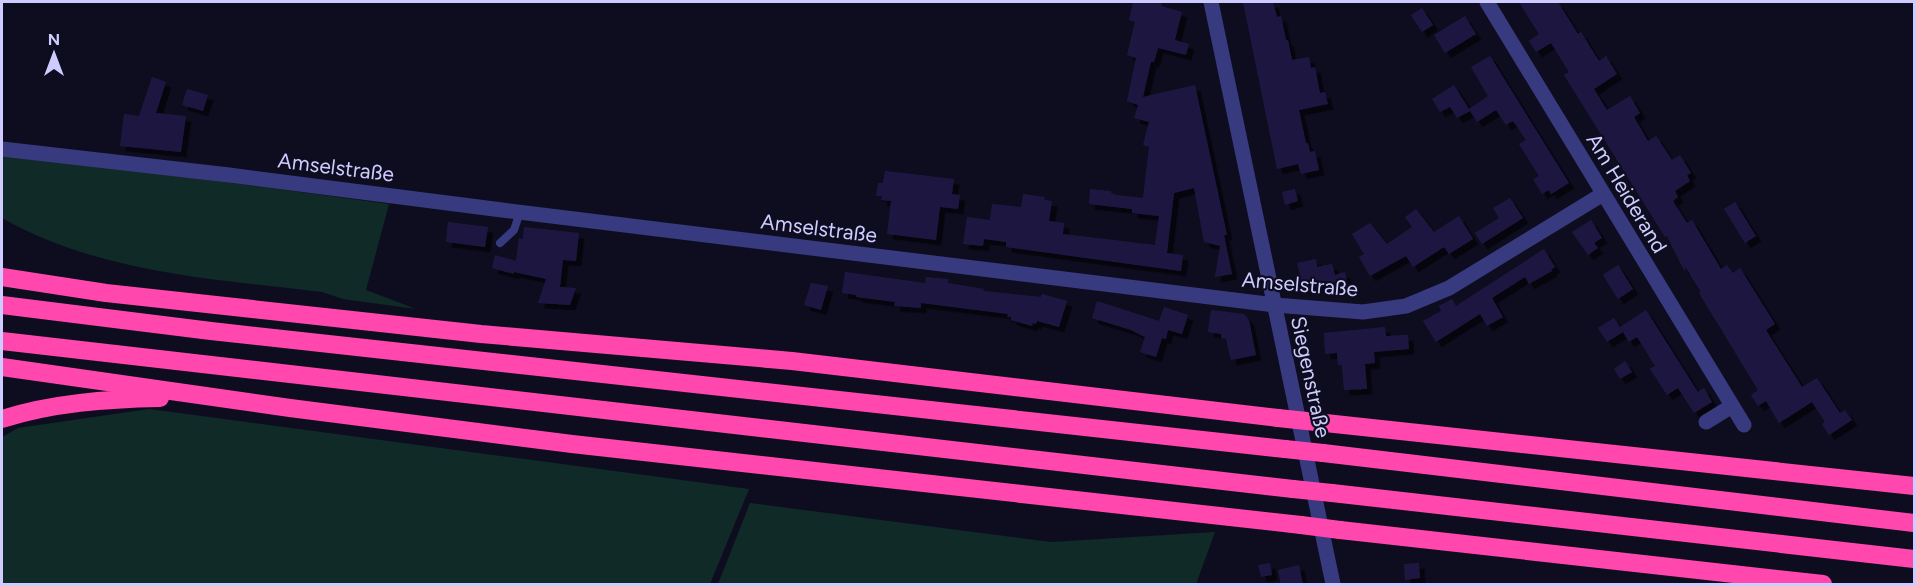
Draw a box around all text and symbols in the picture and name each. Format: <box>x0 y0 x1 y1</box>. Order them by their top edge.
north arrow <box>24 24 84 84</box>
text: N <box>48 30 60 49</box>
street label: Am Heiderand <box>1582 129 1672 257</box>
street label: Amselstraße <box>277 147 395 187</box>
street label: Amselstraße <box>760 208 878 248</box>
street label: Amselstraße <box>1241 266 1359 302</box>
street label: Siegenstraße <box>1286 314 1336 440</box>

